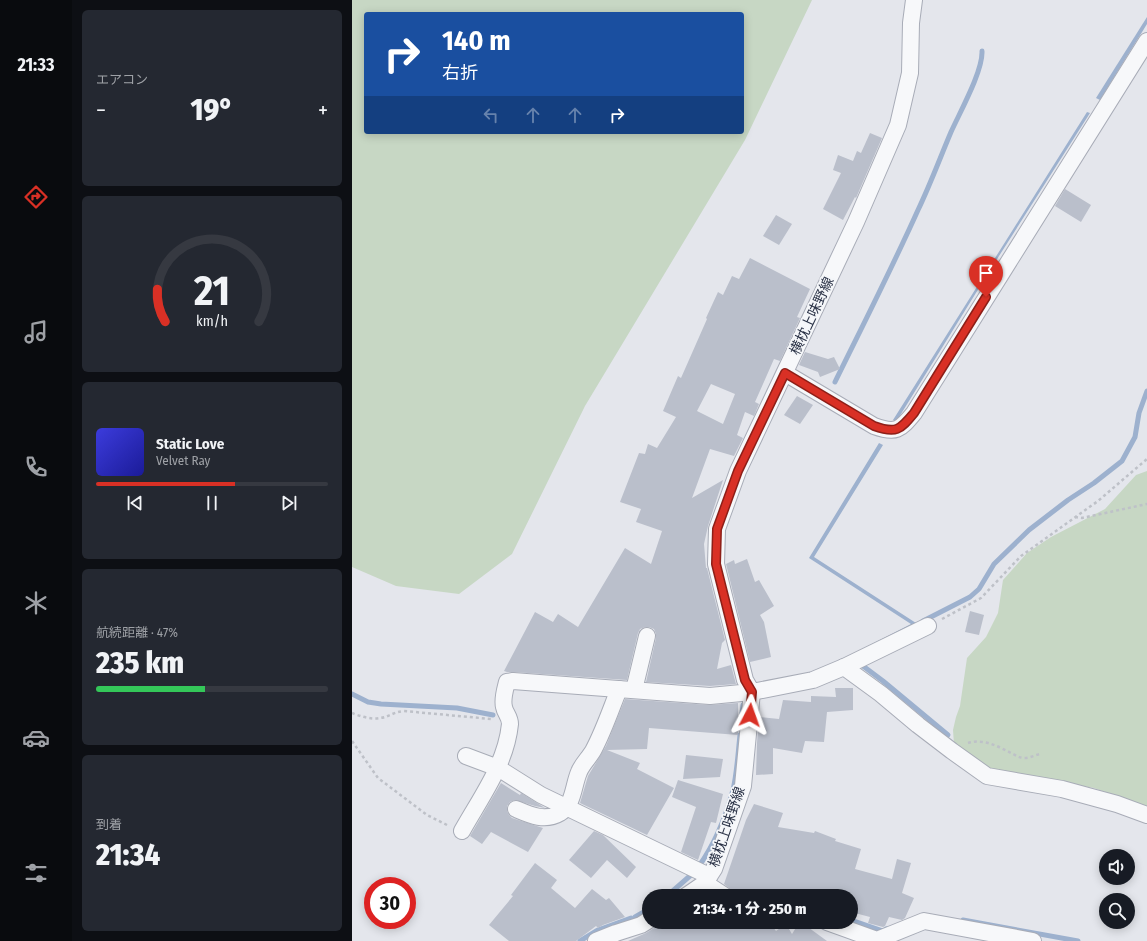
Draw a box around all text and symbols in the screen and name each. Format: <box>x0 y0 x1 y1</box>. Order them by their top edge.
text: 140 m <box>442 24 511 57</box>
icon: right <box>376 28 428 80</box>
text: 21:33 <box>17 54 55 76</box>
text: 右折 <box>442 62 478 84</box>
text: エアコン <box>96 72 148 87</box>
text: 19° <box>191 92 233 128</box>
text: − <box>96 97 106 124</box>
text: + <box>318 97 328 124</box>
icon: left <box>480 104 502 126</box>
icon: ahead <box>522 104 544 126</box>
icon: ahead <box>564 104 586 126</box>
icon: right <box>606 104 628 126</box>
icon: directions <box>22 183 50 211</box>
pin <box>969 256 1003 297</box>
icon: arrive <box>975 262 997 284</box>
text: 21 <box>193 266 230 316</box>
street label: 横枕上味野線 <box>787 274 837 358</box>
text: km/h <box>196 313 228 330</box>
icon: music <box>22 318 50 346</box>
text: Static Love <box>156 435 224 453</box>
icon: phone <box>22 453 50 481</box>
text: Velvet Ray <box>156 453 210 468</box>
icon: previous <box>124 492 146 514</box>
icon: pause <box>201 492 223 514</box>
icon: next <box>278 492 300 514</box>
icon: climate <box>22 589 50 617</box>
text: 航続距離 · 47% <box>96 625 178 640</box>
text: 235 km <box>96 645 184 681</box>
position arrow <box>729 694 771 736</box>
icon: car <box>22 724 50 752</box>
street label: 横枕上味野線 <box>705 785 749 869</box>
text: 到着 <box>96 817 122 832</box>
text: 21:34 <box>96 837 160 873</box>
map controls <box>1099 849 1135 929</box>
button: sound <box>1099 849 1135 885</box>
icon: filters <box>22 859 50 887</box>
speed limit sign: 30 <box>364 877 416 929</box>
button: search <box>1099 893 1135 929</box>
text: 21:34 · 1 分 · 250 m <box>694 900 806 918</box>

